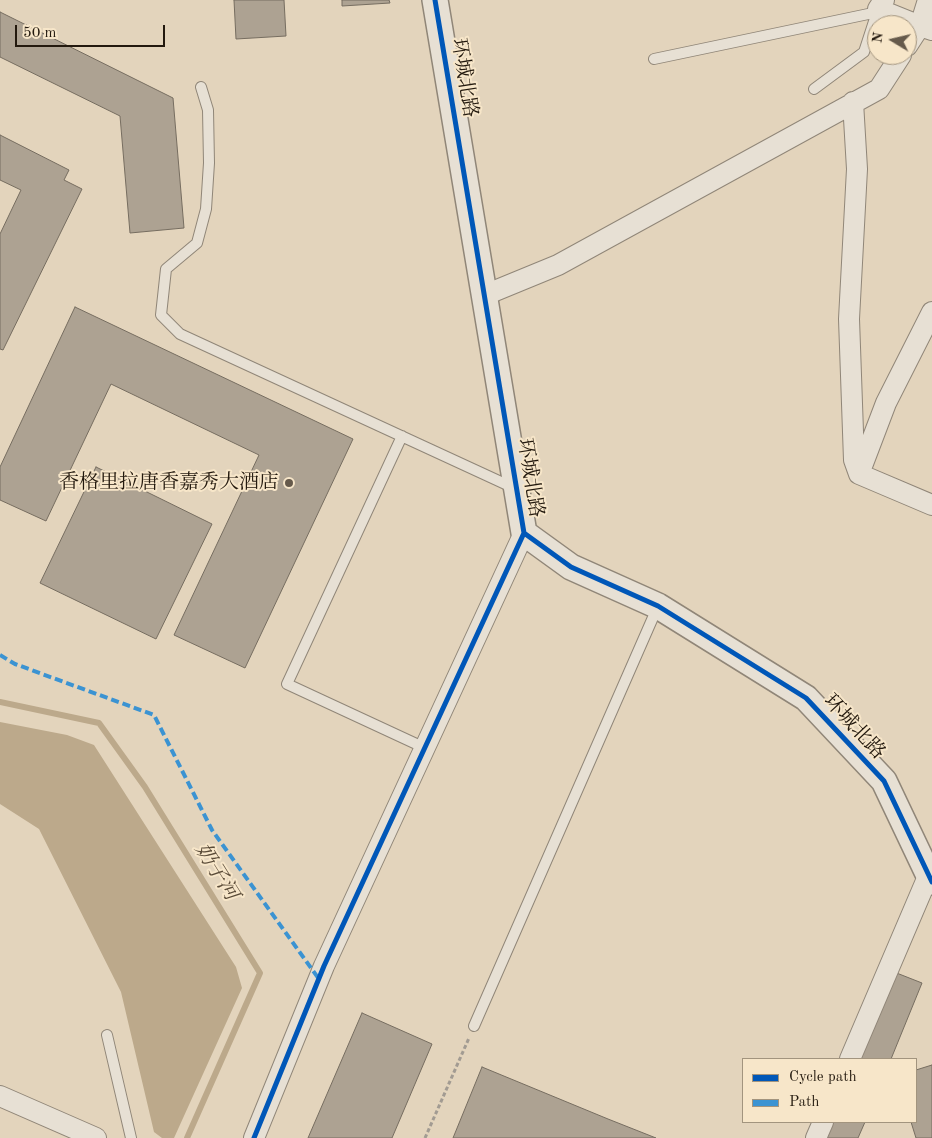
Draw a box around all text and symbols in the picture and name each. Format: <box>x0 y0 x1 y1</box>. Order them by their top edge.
scale bar <box>18 15 168 47</box>
north arrow <box>867 15 917 65</box>
text: 50 m <box>23 26 57 41</box>
text: N <box>870 31 886 44</box>
street label: 环城北路 <box>446 37 482 119</box>
street label: 环城北路 <box>512 437 548 519</box>
place label: 香格里拉唐香嘉秀大酒店 <box>59 471 279 495</box>
marker: 香格里拉唐香嘉秀大酒店 <box>283 477 295 489</box>
street label: 环城北路 <box>818 690 890 764</box>
water label: 奶子河 <box>189 839 243 905</box>
legend <box>742 1058 917 1123</box>
text: Cycle path <box>789 1070 857 1085</box>
text: Path <box>789 1095 819 1110</box>

